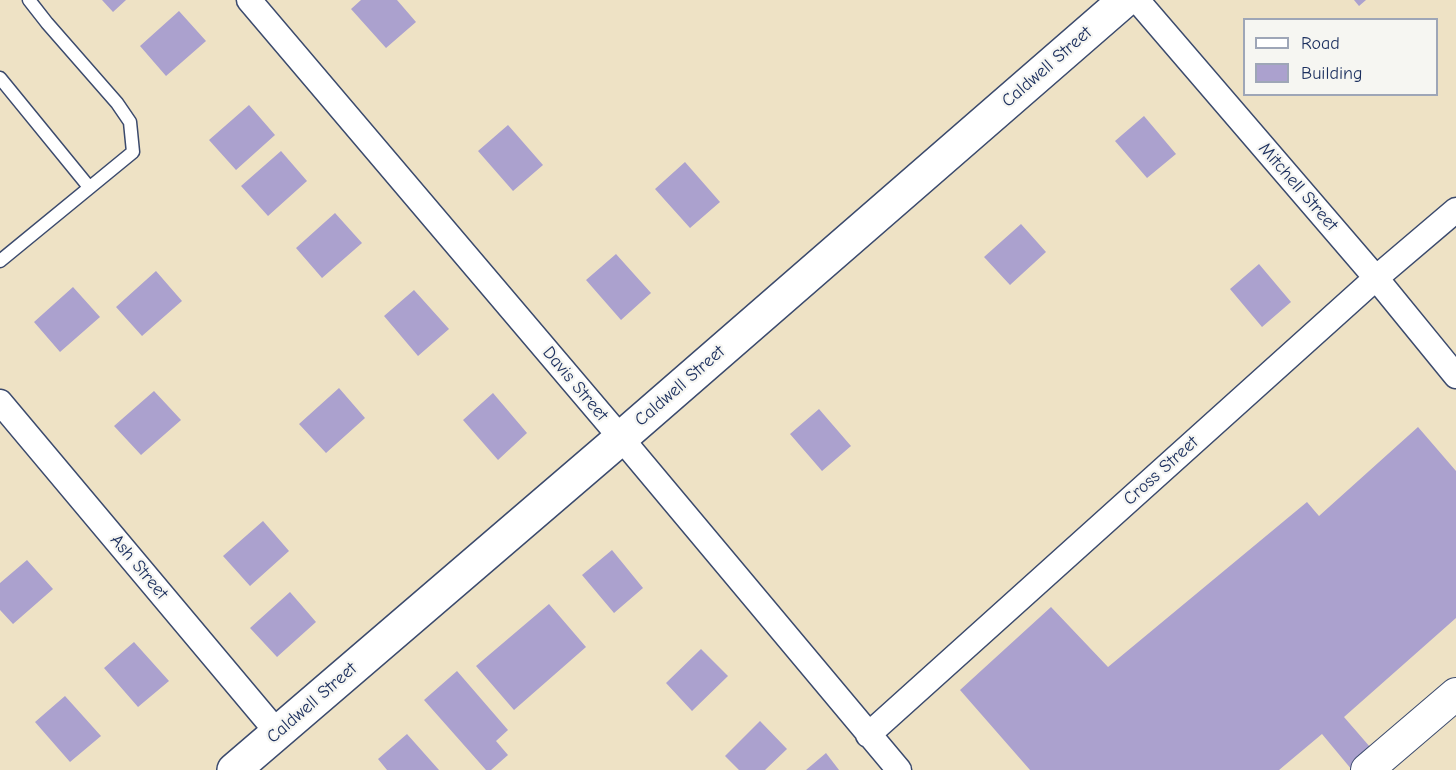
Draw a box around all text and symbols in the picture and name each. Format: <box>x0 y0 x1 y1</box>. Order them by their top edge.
legend <box>1243 18 1438 96</box>
street label: Caldwell Street <box>998 22 1096 112</box>
text: Road <box>1301 33 1340 54</box>
text: Building <box>1301 63 1363 84</box>
street label: Mitchell Street <box>1254 138 1342 236</box>
street label: Caldwell Street <box>631 341 729 431</box>
street label: Davis Street <box>538 342 612 426</box>
street label: Cross Street <box>1119 432 1203 510</box>
street label: Ash Street <box>105 530 173 604</box>
street label: Caldwell Street <box>263 658 361 748</box>

